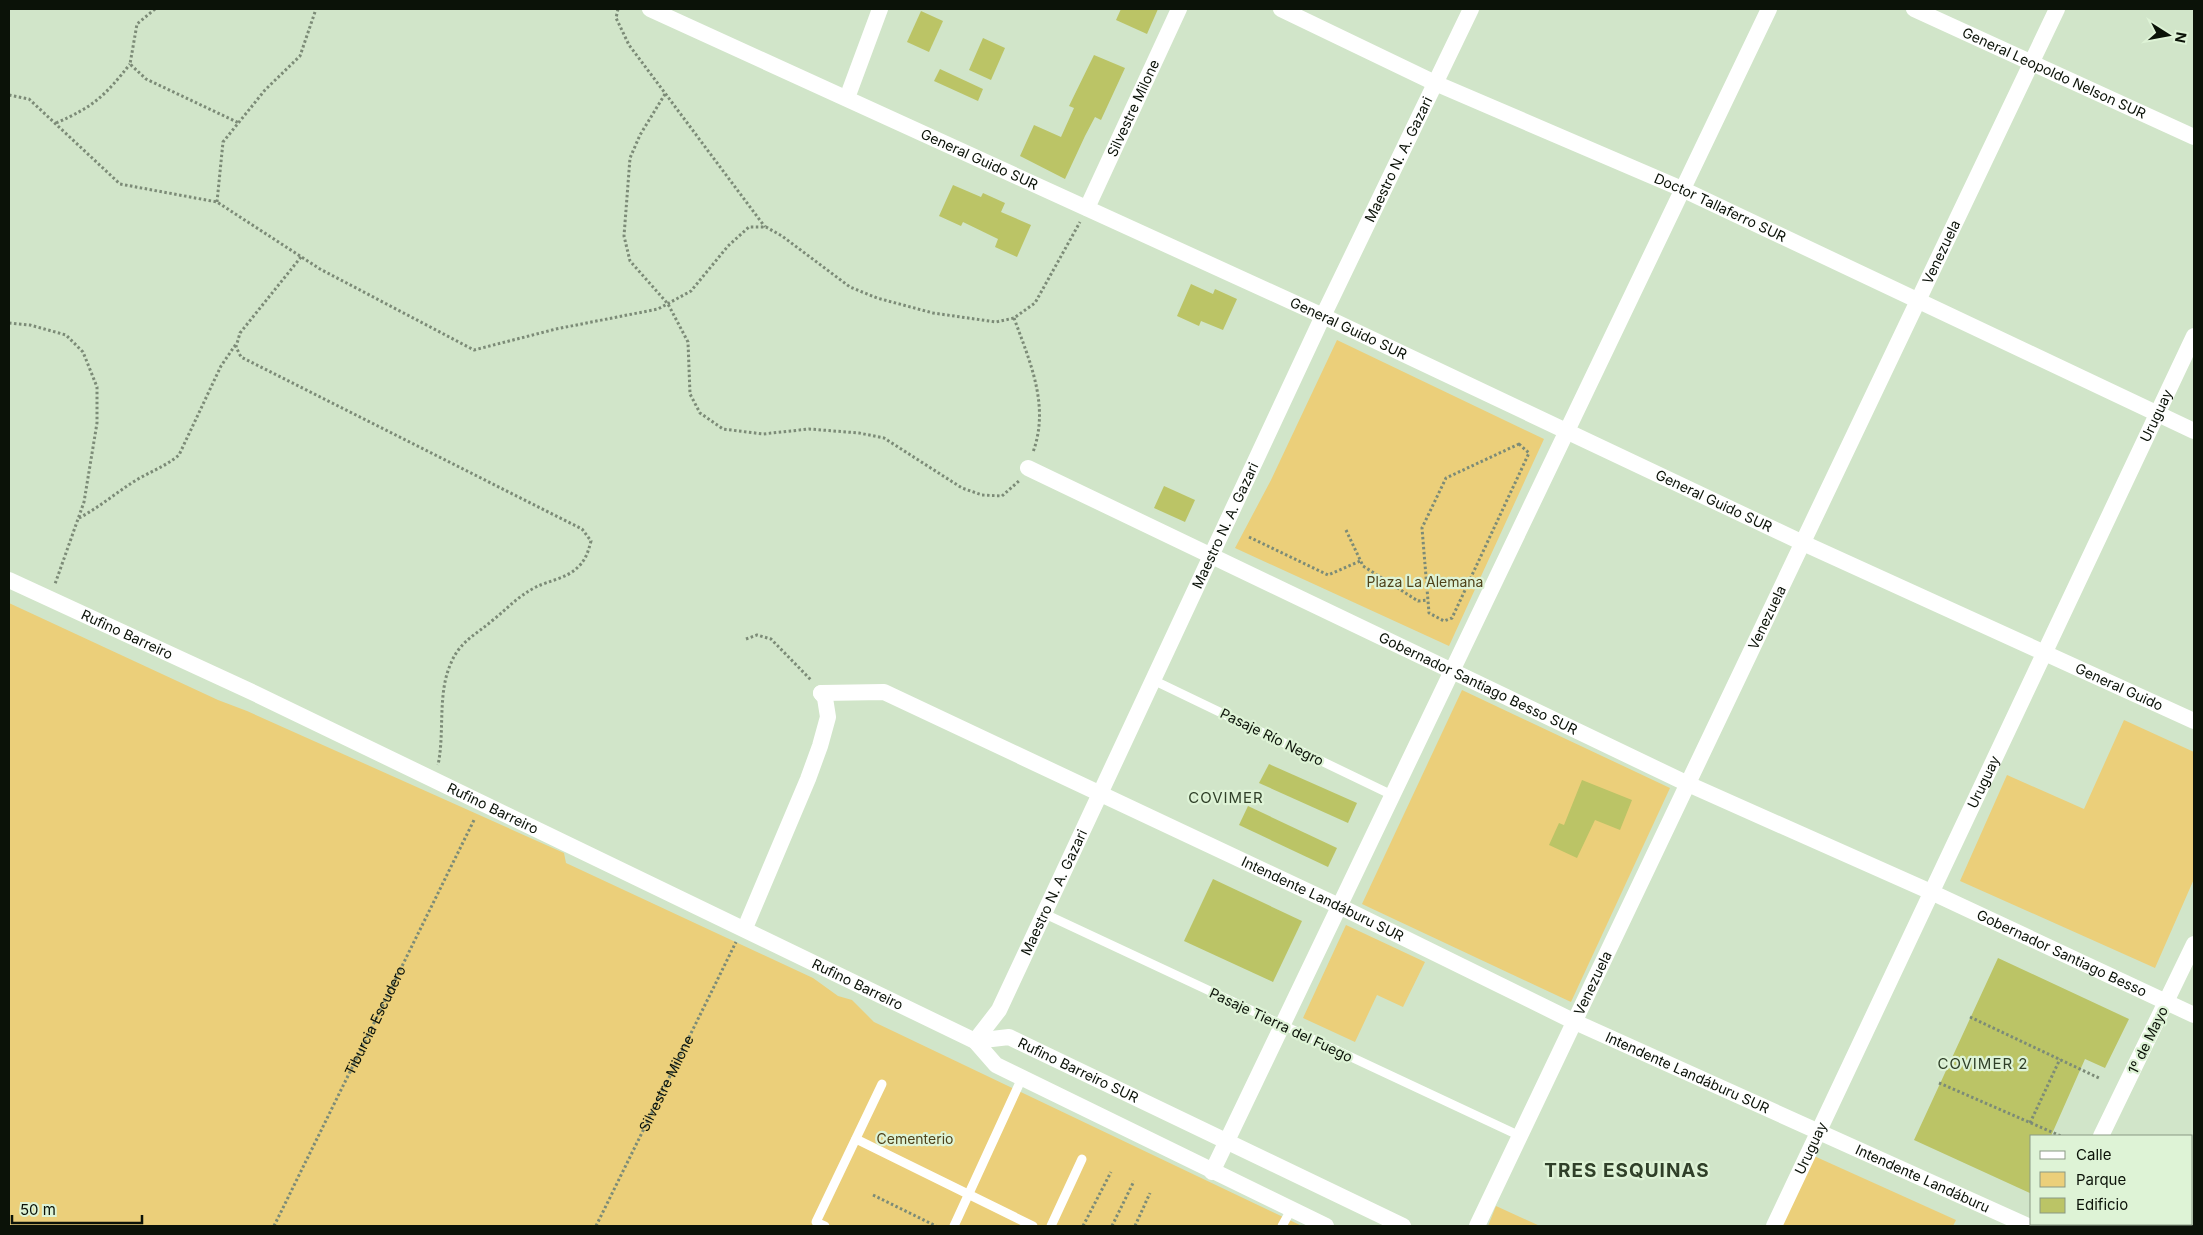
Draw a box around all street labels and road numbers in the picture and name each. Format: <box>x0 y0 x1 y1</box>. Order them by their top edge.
street label: General Leopoldo Nelson SUR <box>1960 23 2149 122</box>
street label: Silvestre Milone <box>1103 57 1162 159</box>
street label: Maestro N. A. Gazari <box>1361 94 1435 225</box>
street label: General Guido SUR <box>918 125 1041 193</box>
street label: Doctor Tallaferro SUR <box>1652 169 1789 245</box>
street label: Venezuela <box>1918 217 1963 286</box>
street label: General Guido SUR <box>1288 293 1410 362</box>
street label: Uruguay <box>2136 386 2176 445</box>
street label: Maestro N. A. Gazari <box>1188 459 1261 591</box>
street label: General Guido SUR <box>1653 466 1775 535</box>
street label: Venezuela <box>1744 583 1789 652</box>
street label: Rufino Barreiro <box>79 606 176 662</box>
street label: Gobernador Santiago Besso SUR <box>1376 628 1580 738</box>
street label: General Guido <box>2073 659 2166 714</box>
street label: Pasaje Río Negro <box>1218 704 1327 769</box>
street label: Uruguay <box>1963 753 2003 811</box>
street label: Rufino Barreiro <box>445 779 541 837</box>
street label: Maestro N. A. Gazari <box>1017 826 1090 958</box>
street label: Intendente Landáburu SUR <box>1239 852 1407 945</box>
street label: Gobernador Santiago Besso <box>1974 906 2150 1000</box>
street label: Venezuela <box>1570 948 1615 1018</box>
street label: Rufino Barreiro <box>809 955 906 1013</box>
street label: Tiburcia Escudero <box>341 963 409 1078</box>
street label: Pasaje Tierra del Fuego <box>1207 984 1355 1065</box>
street label: 1º de Mayo <box>2124 1003 2171 1076</box>
street label: Intendente Landáburu SUR <box>1603 1028 1772 1116</box>
street label: Silvestre Milone <box>635 1032 697 1134</box>
street label: Rufino Barreiro SUR <box>1015 1034 1141 1106</box>
street label: Uruguay <box>1791 1119 1830 1177</box>
street label: Intendente Landáburu <box>1853 1140 1993 1216</box>

